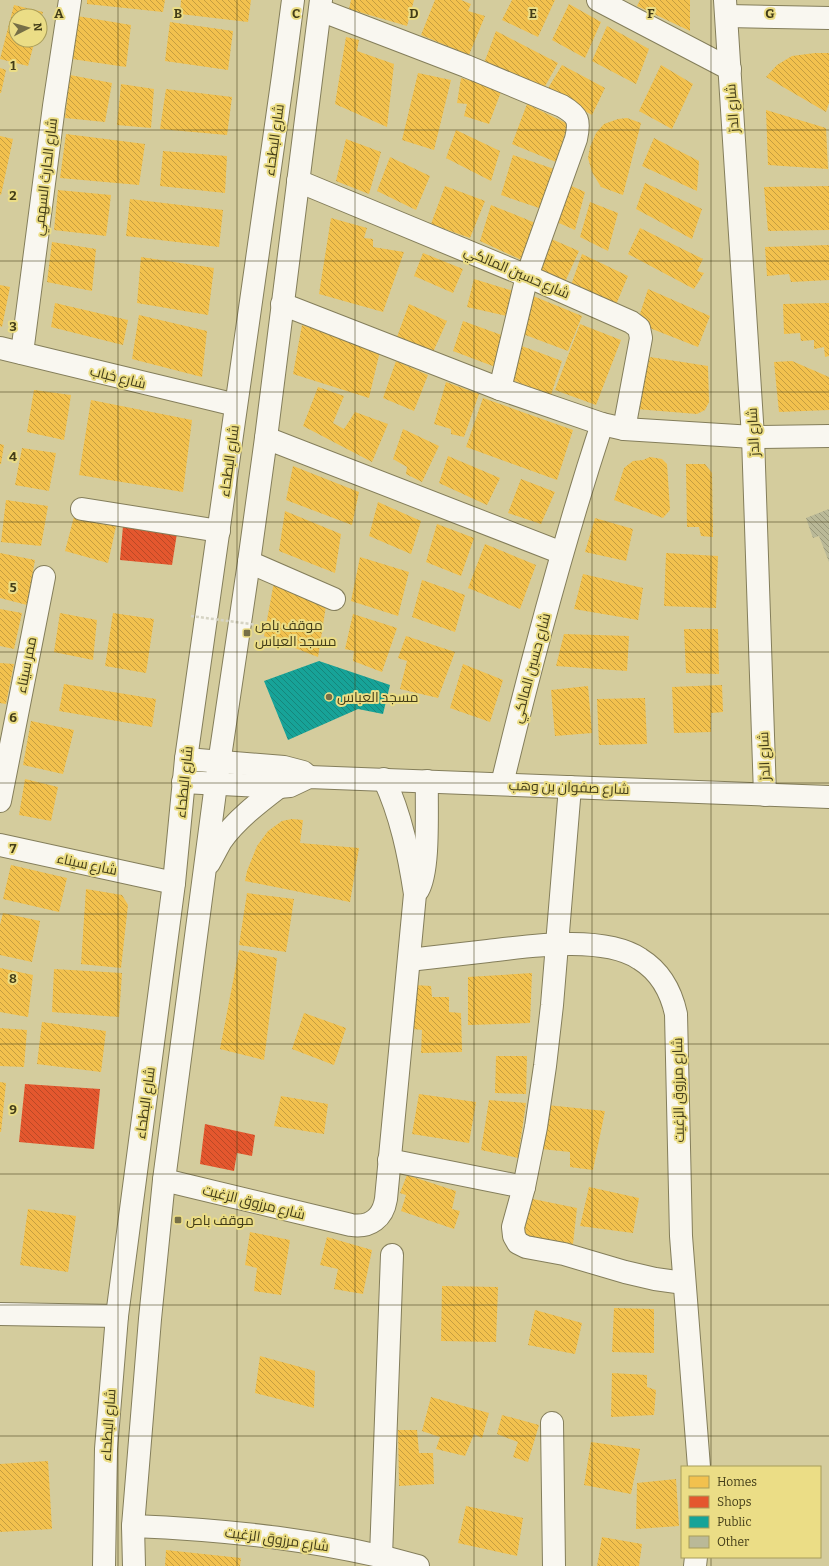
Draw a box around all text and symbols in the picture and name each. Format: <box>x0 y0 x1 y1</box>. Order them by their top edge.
text: A <box>54 6 64 21</box>
text: B <box>174 6 182 21</box>
text: C <box>292 6 300 21</box>
text: D <box>409 6 419 21</box>
text: E <box>529 6 537 21</box>
text: F <box>647 6 655 21</box>
text: G <box>765 6 775 21</box>
north arrow <box>8 8 48 48</box>
text: N <box>31 22 44 32</box>
text: 1 <box>10 58 16 73</box>
street label: شارع الدرّ <box>722 83 743 134</box>
street label: شارع البطحاء <box>261 103 288 177</box>
street label: شارع الحارث السهمي <box>30 117 64 237</box>
text: 2 <box>9 188 17 203</box>
street label: شارع حسين المالكي <box>460 243 572 305</box>
text: 3 <box>9 319 17 334</box>
street label: شارع خباب <box>88 362 148 393</box>
street label: شارع الدرّ <box>744 407 763 458</box>
street label: شارع البطحاء <box>216 424 243 498</box>
text: 4 <box>9 449 17 464</box>
text: 5 <box>9 580 17 595</box>
street label: شارع حسين المالكي <box>509 611 557 726</box>
place label: موقف باص مسجد العباس <box>255 617 336 650</box>
marker: موقف باص مسجد العباس <box>242 628 252 638</box>
street label: ممر سيناء <box>13 635 40 695</box>
place label: مسجد العباس <box>337 689 418 706</box>
marker: مسجد العباس <box>324 692 334 702</box>
text: 6 <box>9 710 17 725</box>
street label: شارع الدرّ <box>755 731 774 782</box>
street label: شارع البطحاء <box>172 745 197 819</box>
street label: شارع صفوان بن وهب <box>508 777 630 798</box>
text: 7 <box>10 841 17 856</box>
street label: شارع سيناء <box>55 850 119 879</box>
text: 8 <box>9 971 17 986</box>
street label: شارع مرزوق الزغيت <box>669 1037 688 1143</box>
street label: شارع البطحاء <box>132 1066 159 1140</box>
text: 9 <box>9 1102 17 1117</box>
street label: شارع مرزوق الزغيت <box>201 1182 307 1223</box>
place label: موقف باص <box>186 1212 254 1229</box>
marker: موقف باص <box>173 1215 183 1225</box>
street label: شارع البطحاء <box>97 1388 120 1462</box>
legend <box>681 1466 821 1558</box>
text: Homes <box>717 1475 757 1489</box>
text: Shops <box>717 1495 752 1509</box>
text: Public <box>717 1515 752 1529</box>
street label: شارع مرزوق الزغيت <box>224 1524 330 1555</box>
text: Other <box>717 1535 750 1549</box>

